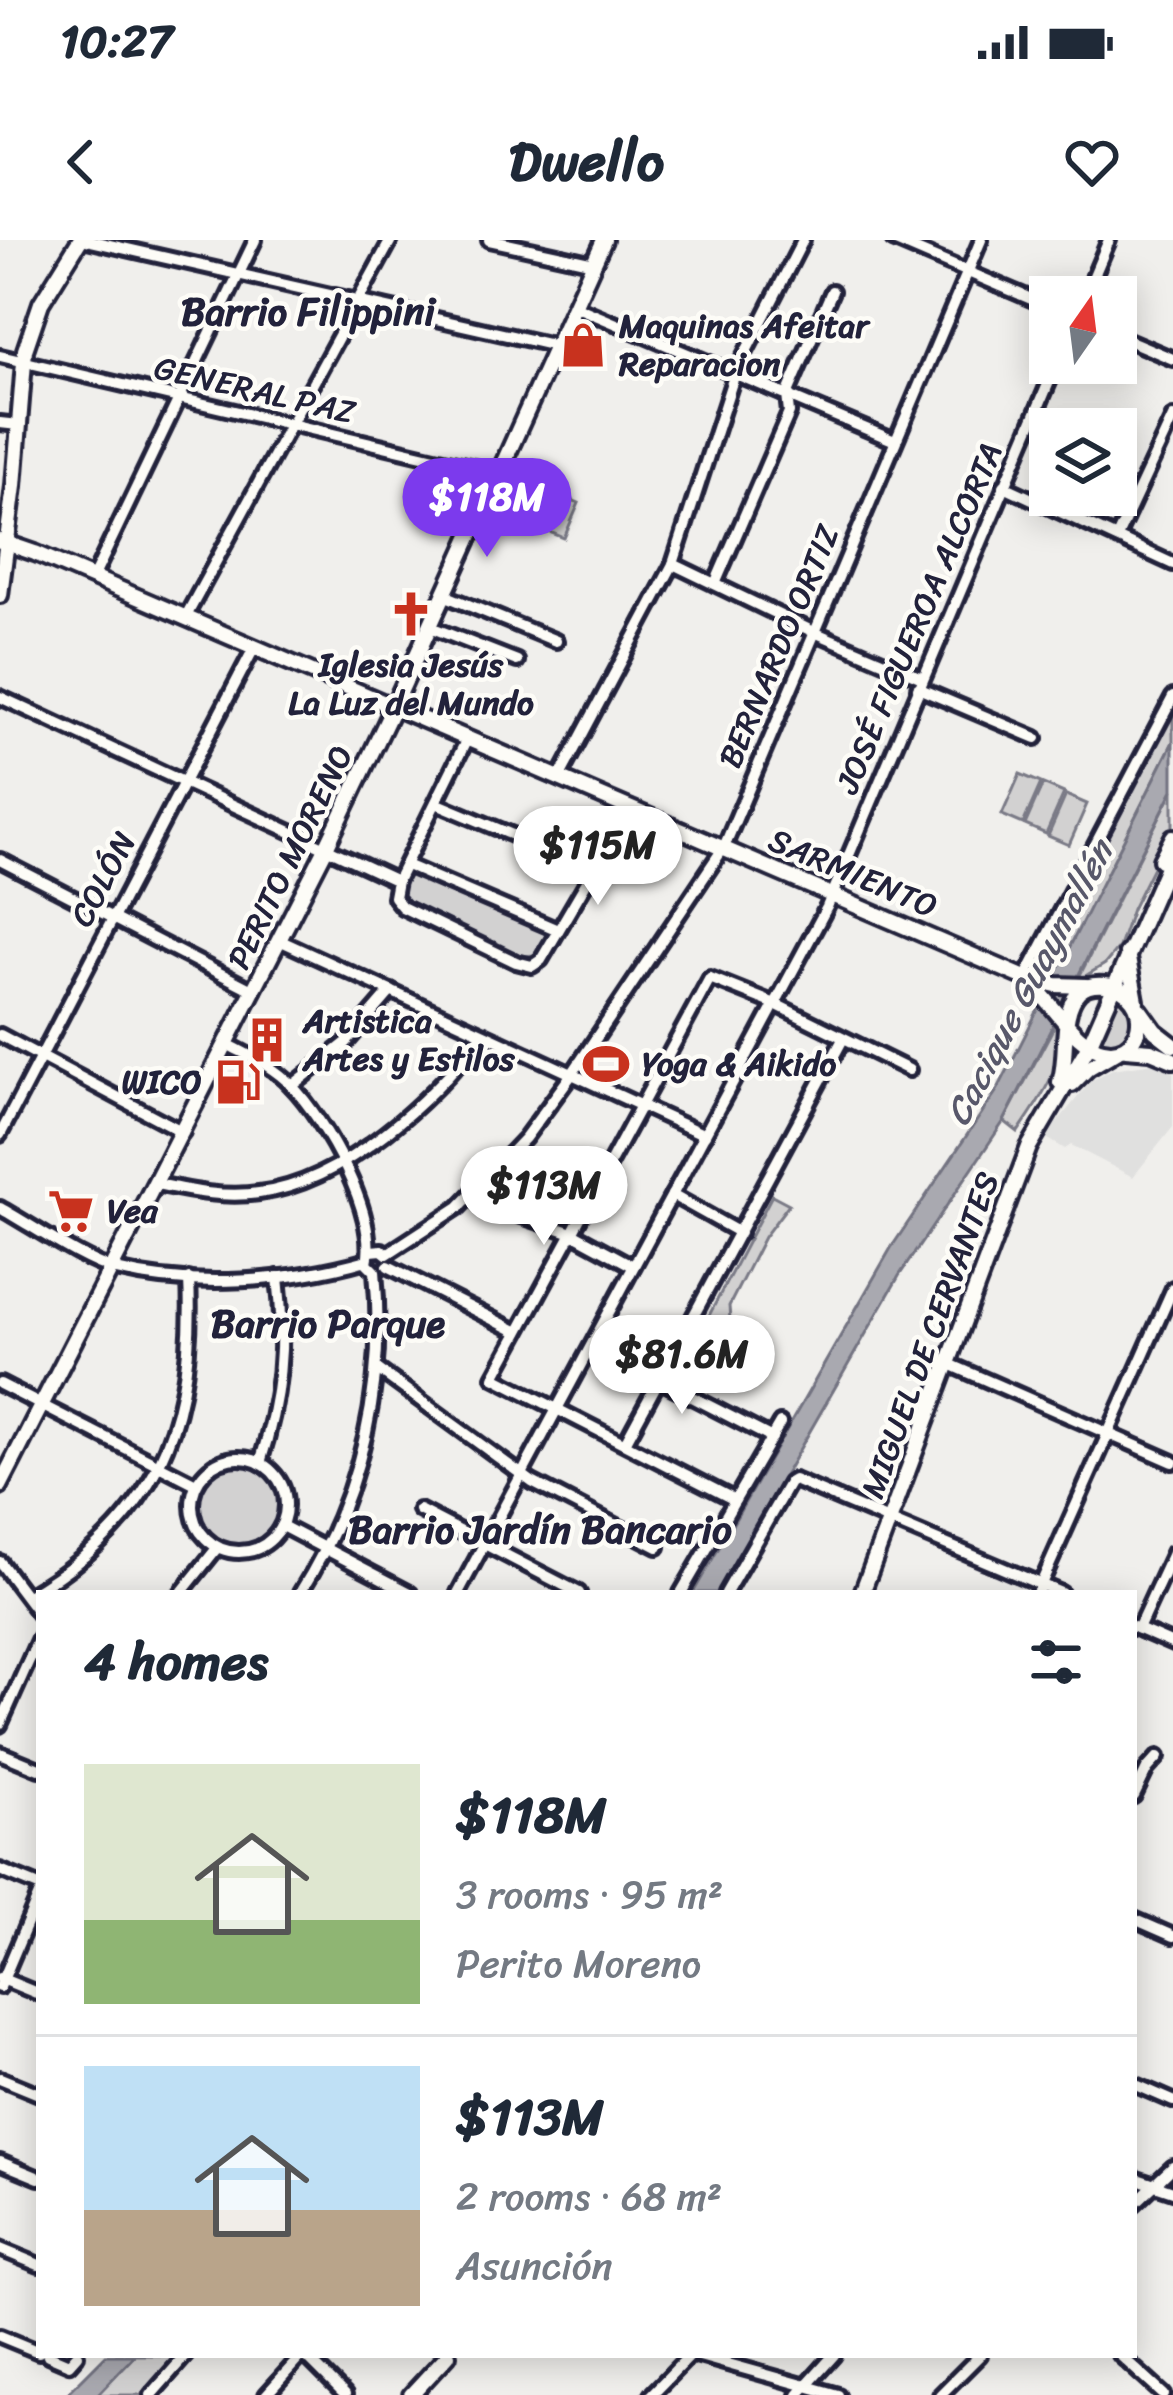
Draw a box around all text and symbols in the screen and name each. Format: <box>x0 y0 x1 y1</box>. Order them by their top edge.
text: 10:27 <box>60 2 173 82</box>
text: Dwello <box>509 114 664 210</box>
icon: back <box>48 129 114 195</box>
icon: heart <box>1059 129 1125 195</box>
north arrow <box>1029 276 1137 384</box>
map controls <box>1029 276 1137 516</box>
district label: Barrio Filippini <box>181 277 437 346</box>
place label: Maquinas Afeitar Reparacion <box>618 297 871 393</box>
shop icon: Maquinas Afeitar Reparacion <box>558 320 608 370</box>
street label: GENERAL PAZ <box>148 339 362 441</box>
button: layers <box>1029 408 1137 516</box>
street label: JOSÉ FIGUEROA ALCORTA <box>818 433 1019 804</box>
pin: $118M <box>403 458 571 560</box>
text: $118M <box>429 462 545 531</box>
street label: BERNARDO ORTIZ <box>701 515 857 777</box>
church icon: Iglesia Jesús La Luz del Mundo <box>386 589 436 639</box>
place label: Iglesia Jesús La Luz del Mundo <box>288 636 534 732</box>
street label: PERITO MORENO <box>210 734 370 980</box>
pin: $115M <box>514 806 682 908</box>
text: $115M <box>540 810 656 879</box>
street label: SARMIENTO <box>759 811 947 935</box>
street label: COLÓN <box>53 820 153 938</box>
water label: Cacique Guaymallén <box>927 825 1133 1137</box>
place label: Artistica Artes y Estilos <box>301 992 515 1088</box>
building icon: Artistica Artes y Estilos <box>242 1015 292 1065</box>
place label: Yoga & Aikido <box>642 1035 837 1093</box>
sports icon: Yoga & Aikido <box>581 1039 631 1089</box>
place label: WICO <box>122 1053 202 1111</box>
fuel station icon: WICO <box>213 1057 263 1107</box>
pin: $113M <box>460 1146 628 1248</box>
text: $113M <box>488 1150 600 1219</box>
street label: MIGUEL DE CERVANTES <box>844 1163 1016 1507</box>
place label: Vea <box>107 1182 159 1240</box>
supermarket icon: Vea <box>46 1186 96 1236</box>
district label: Barrio Parque <box>211 1289 445 1358</box>
pin: $81.6M <box>584 1315 780 1417</box>
text: $81.6M <box>616 1319 748 1388</box>
district label: Barrio Jardín Bancario <box>348 1495 732 1564</box>
text: 4 homes <box>84 1617 268 1707</box>
icon: filters <box>1023 1629 1089 1695</box>
text: $118M <box>456 1770 606 1860</box>
icon: home <box>180 1812 324 1956</box>
text: 3 rooms · 95 m² <box>456 1860 723 1929</box>
text: Perito Moreno <box>456 1929 701 1998</box>
text: $113M <box>456 2072 604 2162</box>
icon: home <box>180 2114 324 2258</box>
text: 2 rooms · 68 m² <box>456 2162 722 2231</box>
text: Asunción <box>456 2231 613 2300</box>

